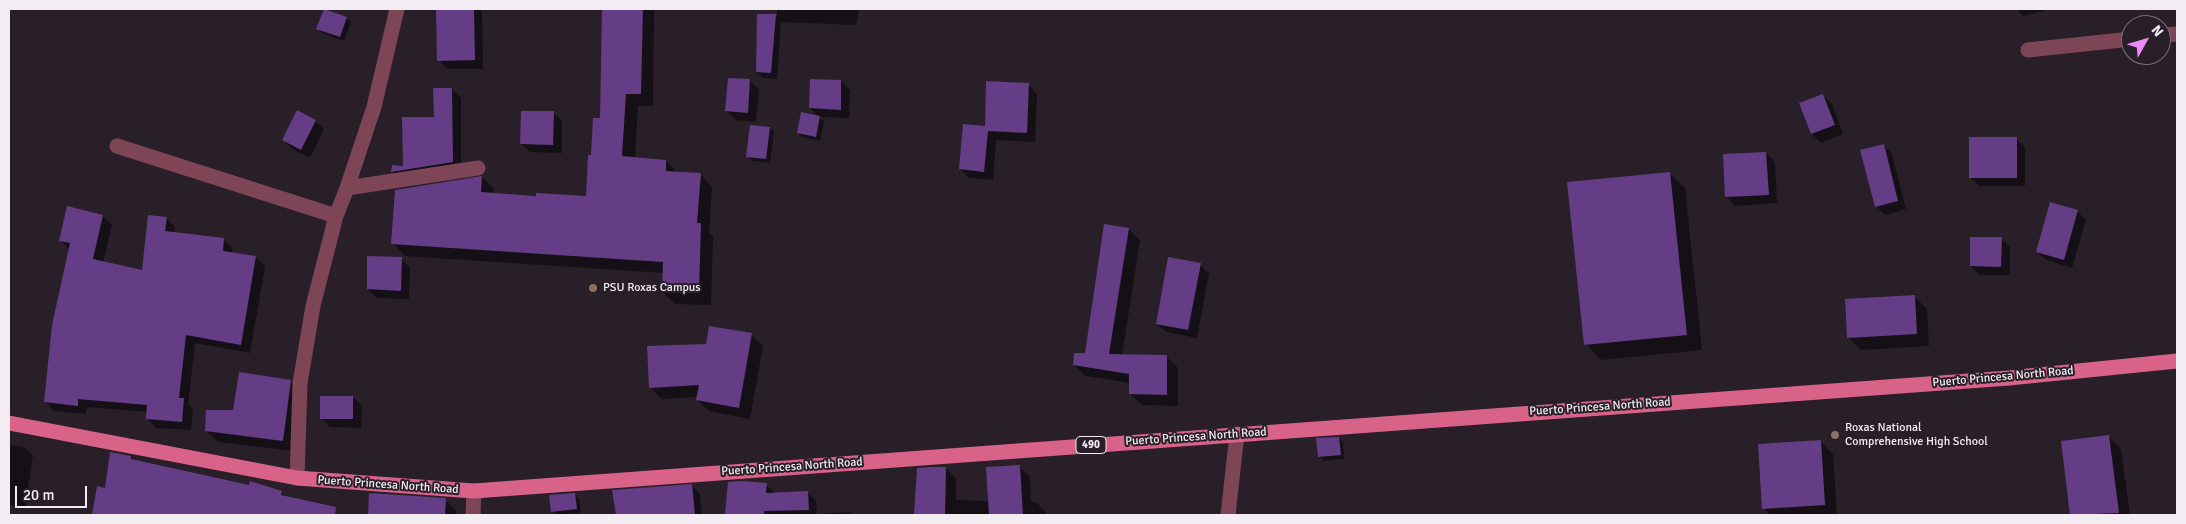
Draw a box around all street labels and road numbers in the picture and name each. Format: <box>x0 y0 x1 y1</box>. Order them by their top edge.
street label: Puerto Princesa North Road <box>1932 364 2074 390</box>
street label: Puerto Princesa North Road <box>1529 395 1671 419</box>
street label: Puerto Princesa North Road <box>1125 425 1267 449</box>
road number: 490 <box>1076 436 1106 454</box>
street label: Puerto Princesa North Road <box>721 455 863 479</box>
street label: Puerto Princesa North Road <box>317 473 459 497</box>

